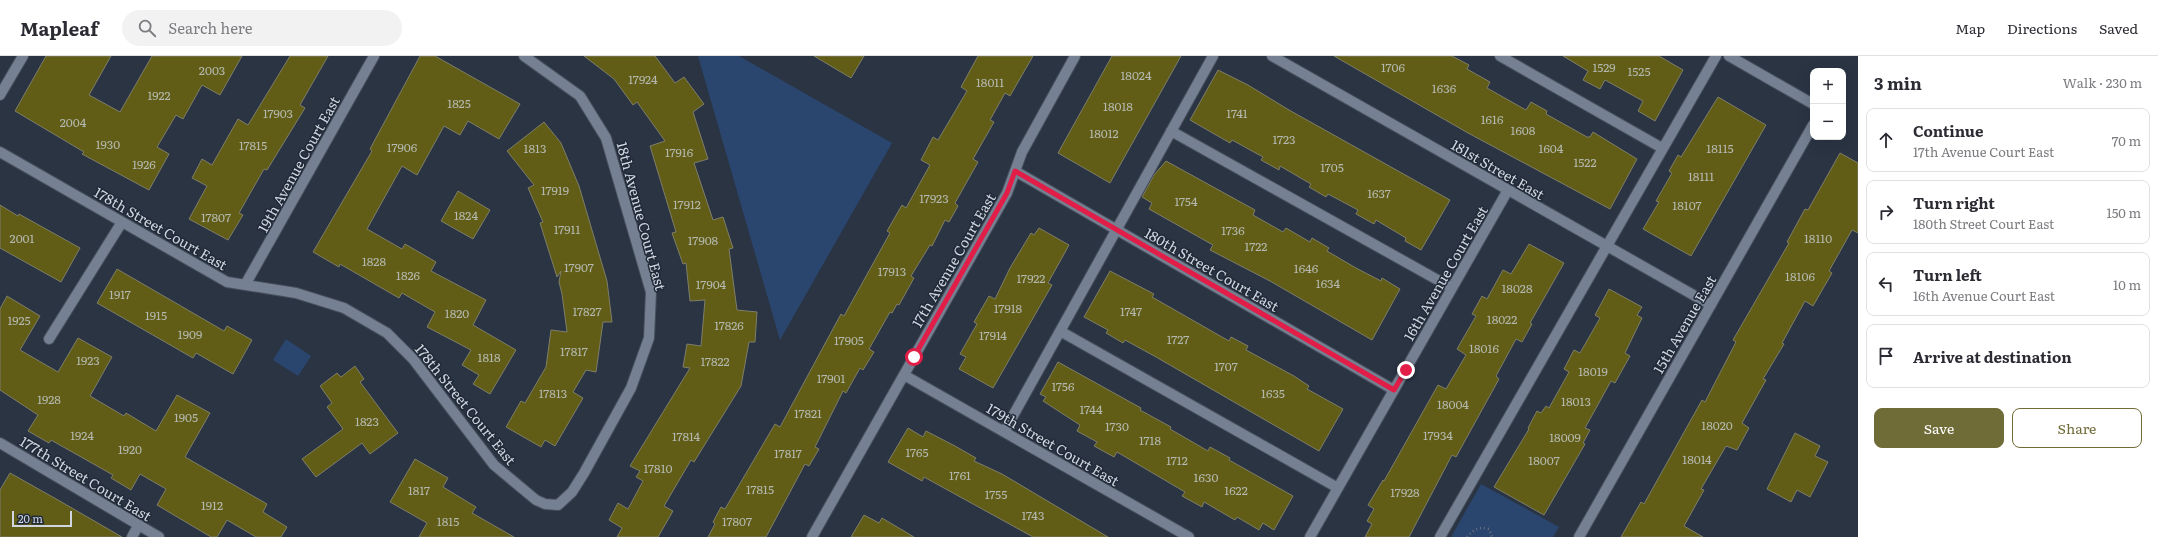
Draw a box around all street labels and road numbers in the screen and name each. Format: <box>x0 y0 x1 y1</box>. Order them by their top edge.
street label: 19th Avenue Court East <box>252 92 344 236</box>
street label: 181st Street East <box>1448 134 1549 204</box>
street label: 18th Avenue Court East <box>613 139 672 293</box>
street label: 178th Street Court East <box>91 182 232 275</box>
street label: 17th Avenue Court East <box>906 189 1000 331</box>
street label: 16th Avenue Court East <box>1398 201 1492 344</box>
street label: 180th Street Court East <box>1141 222 1283 316</box>
street label: 15th Avenue East <box>1648 271 1720 377</box>
street label: 178th Street Court East <box>411 339 521 469</box>
street label: 179th Street Court East <box>983 398 1123 490</box>
street label: 177th Street Court East <box>17 431 156 525</box>

